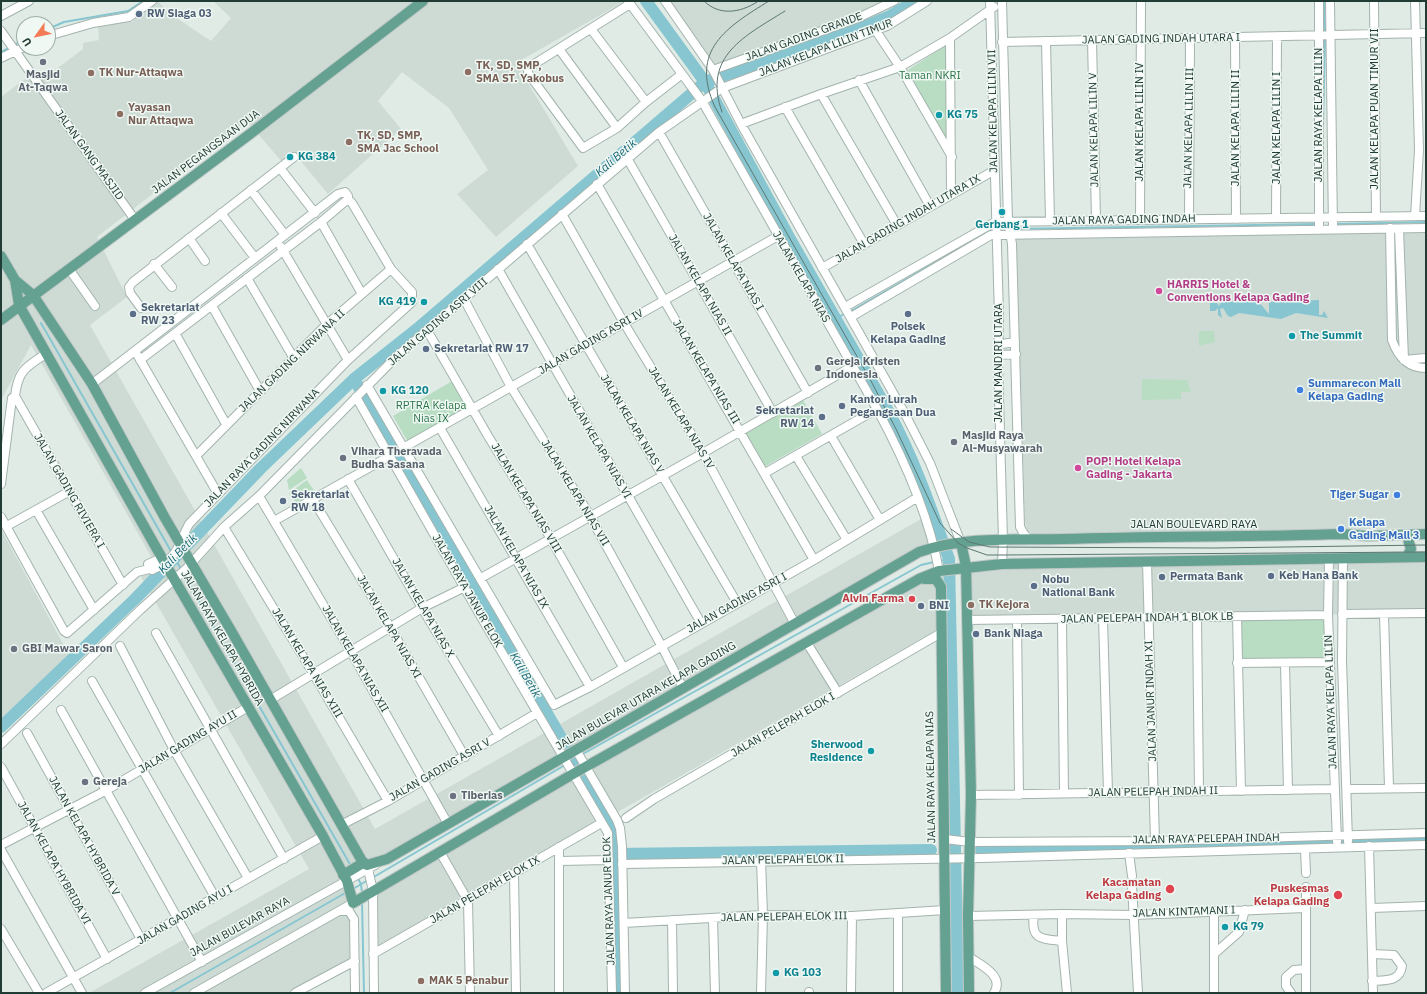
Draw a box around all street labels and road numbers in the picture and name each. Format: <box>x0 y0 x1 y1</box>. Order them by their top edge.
street label: JALAN GADING GRANDE <box>744 10 864 64</box>
street label: JALAN KELAPA LILIN TIMUR <box>757 16 895 80</box>
street label: JALAN KELAPA PUAN TIMUR VII <box>1368 28 1382 190</box>
street label: JALAN GADING INDAH UTARA I <box>1082 31 1240 47</box>
street label: JALAN RAYA KELAPA LILIN <box>1312 48 1326 182</box>
street label: JALAN KELAPA LILIN VII <box>985 49 1001 173</box>
street label: JALAN KELAPA LILIN IV <box>1133 62 1147 182</box>
street label: JALAN KELAPA LILIN III <box>1181 67 1197 189</box>
street label: JALAN KELAPA LILIN II <box>1229 70 1243 186</box>
street label: JALAN KELAPA LILIN I <box>1270 72 1284 184</box>
street label: JALAN KELAPA LILIN V <box>1086 73 1102 187</box>
street label: JALAN GANG MASJID <box>52 107 126 203</box>
street label: JALAN PEGANGSAAN DUA <box>149 107 263 197</box>
street label: JALAN GADING INDAH UTARA IX <box>833 172 983 266</box>
street label: JALAN KELAPA NIAS I <box>700 211 766 313</box>
street label: JALAN RAYA GADING INDAH <box>1052 212 1196 228</box>
street label: JALAN KELAPA NIAS <box>769 229 833 325</box>
street label: JALAN KELAPA NIAS II <box>666 232 734 338</box>
street label: JALAN GADING ASRI VIII <box>386 275 490 369</box>
street label: JALAN MANDIRI UTARA <box>992 303 1006 423</box>
street label: JALAN GADING NIRWANA II <box>236 307 348 415</box>
street label: JALAN GADING ASRI IV <box>536 307 646 377</box>
street label: JALAN KELAPA NIAS III <box>670 318 742 426</box>
street label: JALAN KELAPA NIAS IV <box>645 364 717 472</box>
street label: JALAN KELAPA NIAS V <box>597 372 667 476</box>
street label: JALAN RAYA GADING NIRWANA <box>202 386 322 510</box>
street label: JALAN KELAPA NIAS VI <box>564 393 634 501</box>
street label: JALAN GADING RIVIERA I <box>31 431 107 551</box>
street label: JALAN KELAPA NIAS VII <box>538 438 612 548</box>
street label: JALAN KELAPA NIAS VIII <box>488 441 564 555</box>
street label: JALAN KELAPA NIAS IX <box>481 503 551 611</box>
street label: JALAN BOULEVARD RAYA <box>1131 518 1257 532</box>
street label: JALAN RAYA JANUR ELOK <box>429 532 505 650</box>
street label: JALAN KELAPA NIAS X <box>389 556 457 660</box>
street label: JALAN RAYA KELAPA HYBRIDA <box>178 568 266 708</box>
street label: JALAN GADING ASRI I <box>685 570 789 636</box>
street label: JALAN KELAPA NIAS XI <box>354 573 424 681</box>
street label: JALAN KELAPA NIAS XII <box>319 603 391 715</box>
street label: JALAN KELAPA NIAS XIII <box>269 606 345 720</box>
street label: JALAN PELEPAH INDAH 1 BLOK LB <box>1060 610 1234 626</box>
street label: JALAN RAYA KELAPA LILIN <box>1322 635 1340 769</box>
street label: JALAN BULEVAR UTARA KELAPA GADING <box>554 639 738 753</box>
street label: JALAN JANUR INDAH XI <box>1142 640 1160 762</box>
street label: JALAN PELEPAH ELOK I <box>729 690 837 760</box>
street label: JALAN GADING AYU II <box>137 707 239 777</box>
street label: JALAN RAYA KELAPA NIAS <box>923 711 939 843</box>
street label: JALAN GADING ASRI V <box>387 736 493 804</box>
street label: JALAN KELAPA HYBRIDA V <box>46 774 122 898</box>
street label: JALAN PELEPAH INDAH II <box>1088 784 1218 800</box>
street label: JALAN KELAPA HYBRIDA VI <box>15 799 93 927</box>
street label: JALAN RAYA PELEPAH INDAH <box>1132 831 1280 847</box>
street label: JALAN RAYA JANUR ELOK <box>600 837 618 965</box>
street label: JALAN PELEPAH ELOK II <box>722 852 844 868</box>
street label: JALAN PELEPAH ELOK IX <box>428 853 542 927</box>
street label: JALAN GADING AYU I <box>135 882 235 948</box>
street label: JALAN BULEVAR RAYA <box>188 894 292 960</box>
street label: JALAN KINTAMANI I <box>1132 904 1236 920</box>
street label: JALAN PELEPAH ELOK III <box>721 909 847 925</box>

